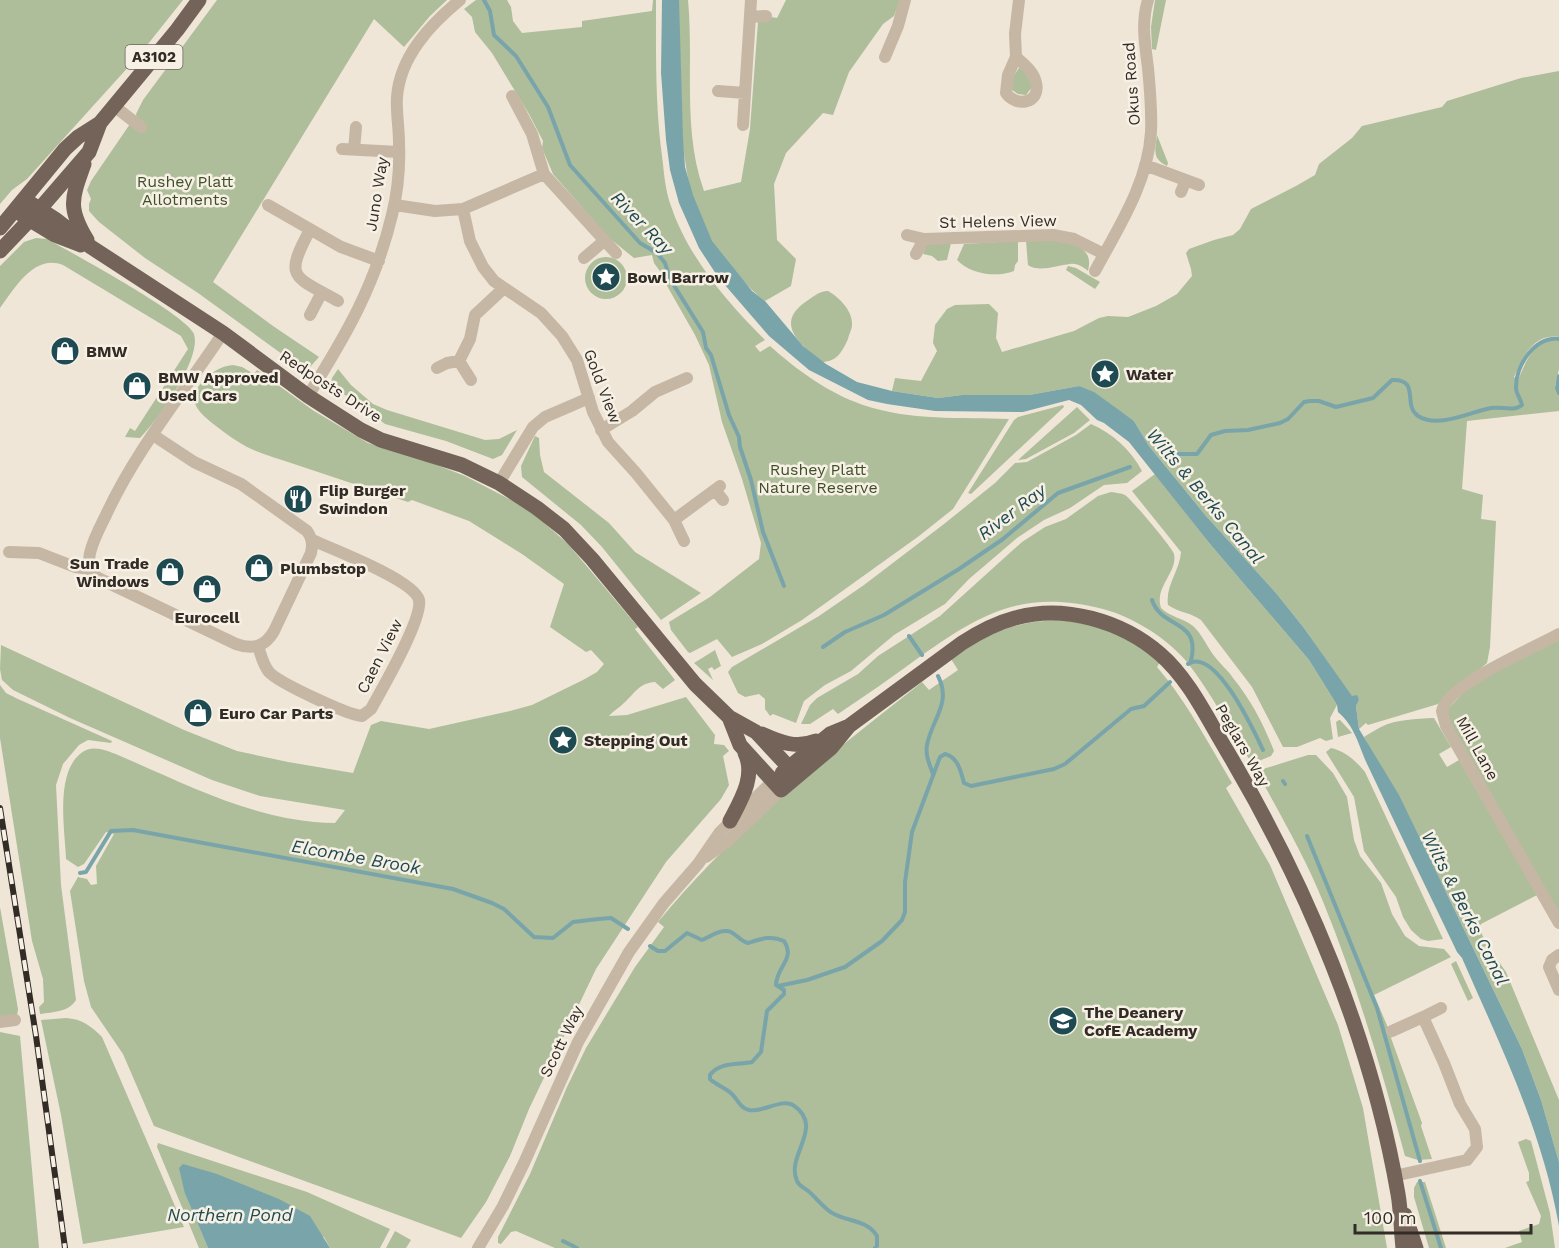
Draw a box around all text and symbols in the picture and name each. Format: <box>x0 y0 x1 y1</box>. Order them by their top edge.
street label: Okus Road <box>1119 42 1144 126</box>
road number: A3102 <box>126 45 182 69</box>
street label: Juno Way <box>361 155 392 233</box>
park label: Rushey Platt Allotments <box>137 172 234 209</box>
water label: River Ray <box>607 187 679 260</box>
street label: St Helens View <box>939 211 1057 232</box>
place icon: Bowl Barrow <box>590 261 622 293</box>
place label: Bowl Barrow <box>627 268 730 287</box>
shop icon: BMW <box>49 335 81 367</box>
place label: BMW <box>86 342 128 361</box>
street label: Redposts Drive <box>276 346 385 427</box>
street label: Gold View <box>580 346 625 426</box>
place icon: Water <box>1089 358 1121 390</box>
place label: Water <box>1126 365 1174 384</box>
place label: BMW Approved Used Cars <box>158 368 279 405</box>
shop icon: BMW Approved Used Cars <box>121 370 153 402</box>
water label: Wilts & Berks Canal <box>1143 424 1268 568</box>
park label: Rushey Platt Nature Reserve <box>758 460 878 497</box>
water label: River Ray <box>974 478 1051 544</box>
place label: Flip Burger Swindon <box>319 481 406 518</box>
restaurant icon: Flip Burger Swindon <box>282 483 314 515</box>
shop icon: Plumbstop <box>243 552 275 584</box>
place label: Sun Trade Windows <box>70 554 149 591</box>
shop icon: Sun Trade Windows <box>154 556 186 588</box>
place label: Plumbstop <box>280 559 366 578</box>
shop icon: Eurocell <box>191 573 223 605</box>
place label: Eurocell <box>174 608 240 627</box>
street label: Caen View <box>353 616 406 697</box>
shop icon: Euro Car Parts <box>182 697 214 729</box>
street label: Peglars Way <box>1211 700 1274 791</box>
place label: Euro Car Parts <box>219 704 334 723</box>
street label: Mill Lane <box>1452 713 1503 784</box>
place icon: Stepping Out <box>547 724 579 756</box>
place label: Stepping Out <box>584 731 687 750</box>
water label: Wilts & Berks Canal <box>1417 827 1513 988</box>
water label: Elcombe Brook <box>290 835 423 878</box>
street label: Scott Way <box>536 1001 587 1080</box>
place label: The Deanery CofE Academy <box>1084 1003 1198 1040</box>
school or university icon: The Deanery CofE Academy <box>1047 1005 1079 1037</box>
scale bar <box>1355 1197 1530 1235</box>
water label: Northern Pond <box>167 1204 294 1225</box>
text: 100 m <box>1364 1207 1417 1228</box>

